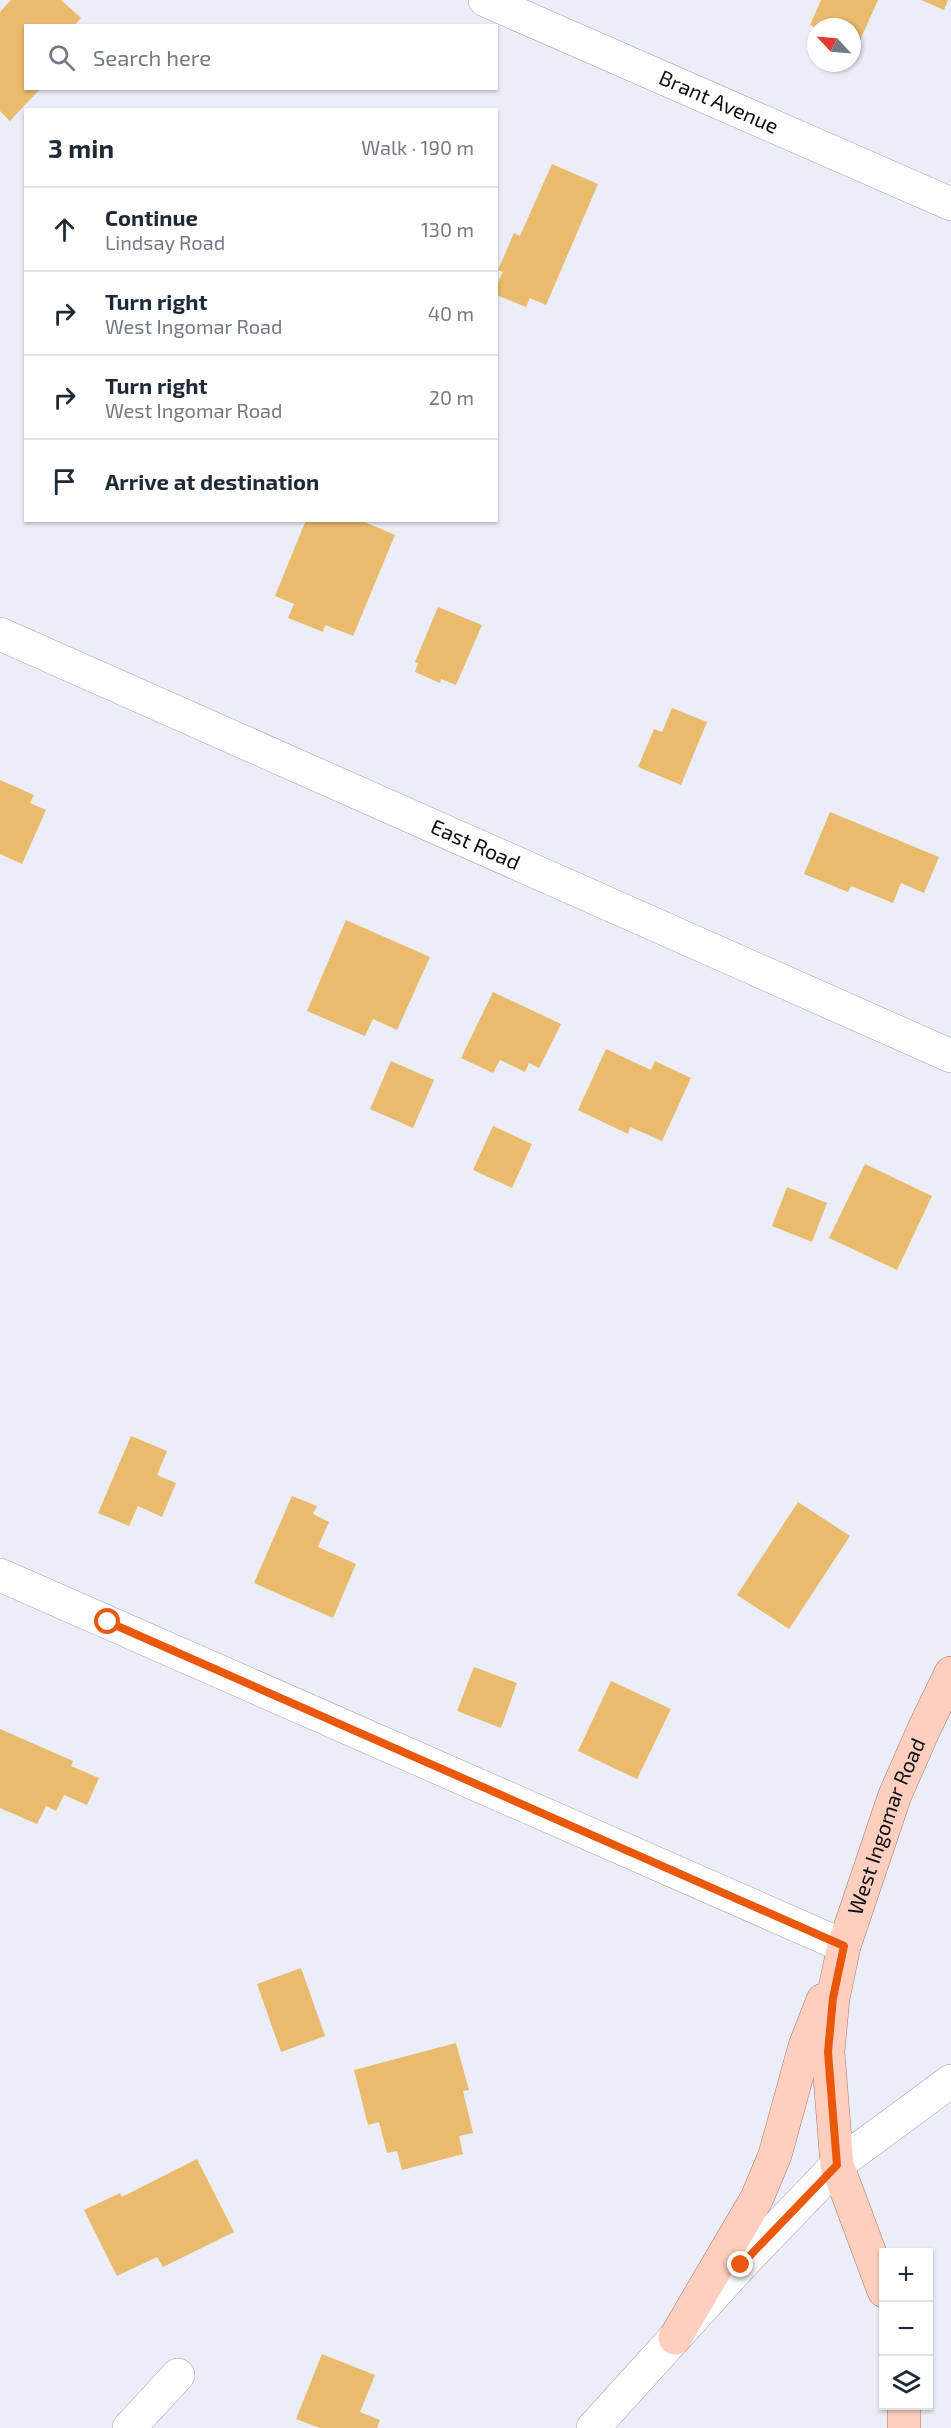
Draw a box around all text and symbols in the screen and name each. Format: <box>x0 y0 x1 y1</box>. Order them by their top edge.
north arrow <box>807 18 861 72</box>
search box <box>24 24 498 90</box>
icon: search <box>45 41 78 74</box>
text: Search here <box>93 44 211 70</box>
street label: Brant Avenue <box>656 64 783 138</box>
text: 3 min <box>48 132 114 163</box>
text: Walk · 190 m <box>361 135 474 159</box>
text: Continue <box>105 204 198 230</box>
icon: ahead <box>48 213 81 246</box>
text: 130 m <box>421 217 474 241</box>
text: Lindsay Road <box>105 230 225 254</box>
text: Turn right <box>105 288 207 314</box>
icon: right <box>48 297 81 330</box>
text: 40 m <box>428 301 474 325</box>
text: West Ingomar Road <box>105 314 283 338</box>
text: Turn right <box>105 372 207 398</box>
icon: right <box>48 381 81 414</box>
text: 20 m <box>429 385 474 409</box>
text: West Ingomar Road <box>105 398 283 422</box>
icon: arrive <box>48 465 81 498</box>
text: Arrive at destination <box>105 468 319 494</box>
street label: East Road <box>427 813 524 874</box>
route start <box>94 1608 120 1634</box>
street label: West Ingomar Road <box>841 1734 929 1918</box>
map controls <box>879 2248 933 2410</box>
button: + <box>879 2248 933 2302</box>
route end <box>727 2251 753 2277</box>
button: − <box>879 2302 933 2356</box>
button: layers <box>879 2356 933 2410</box>

